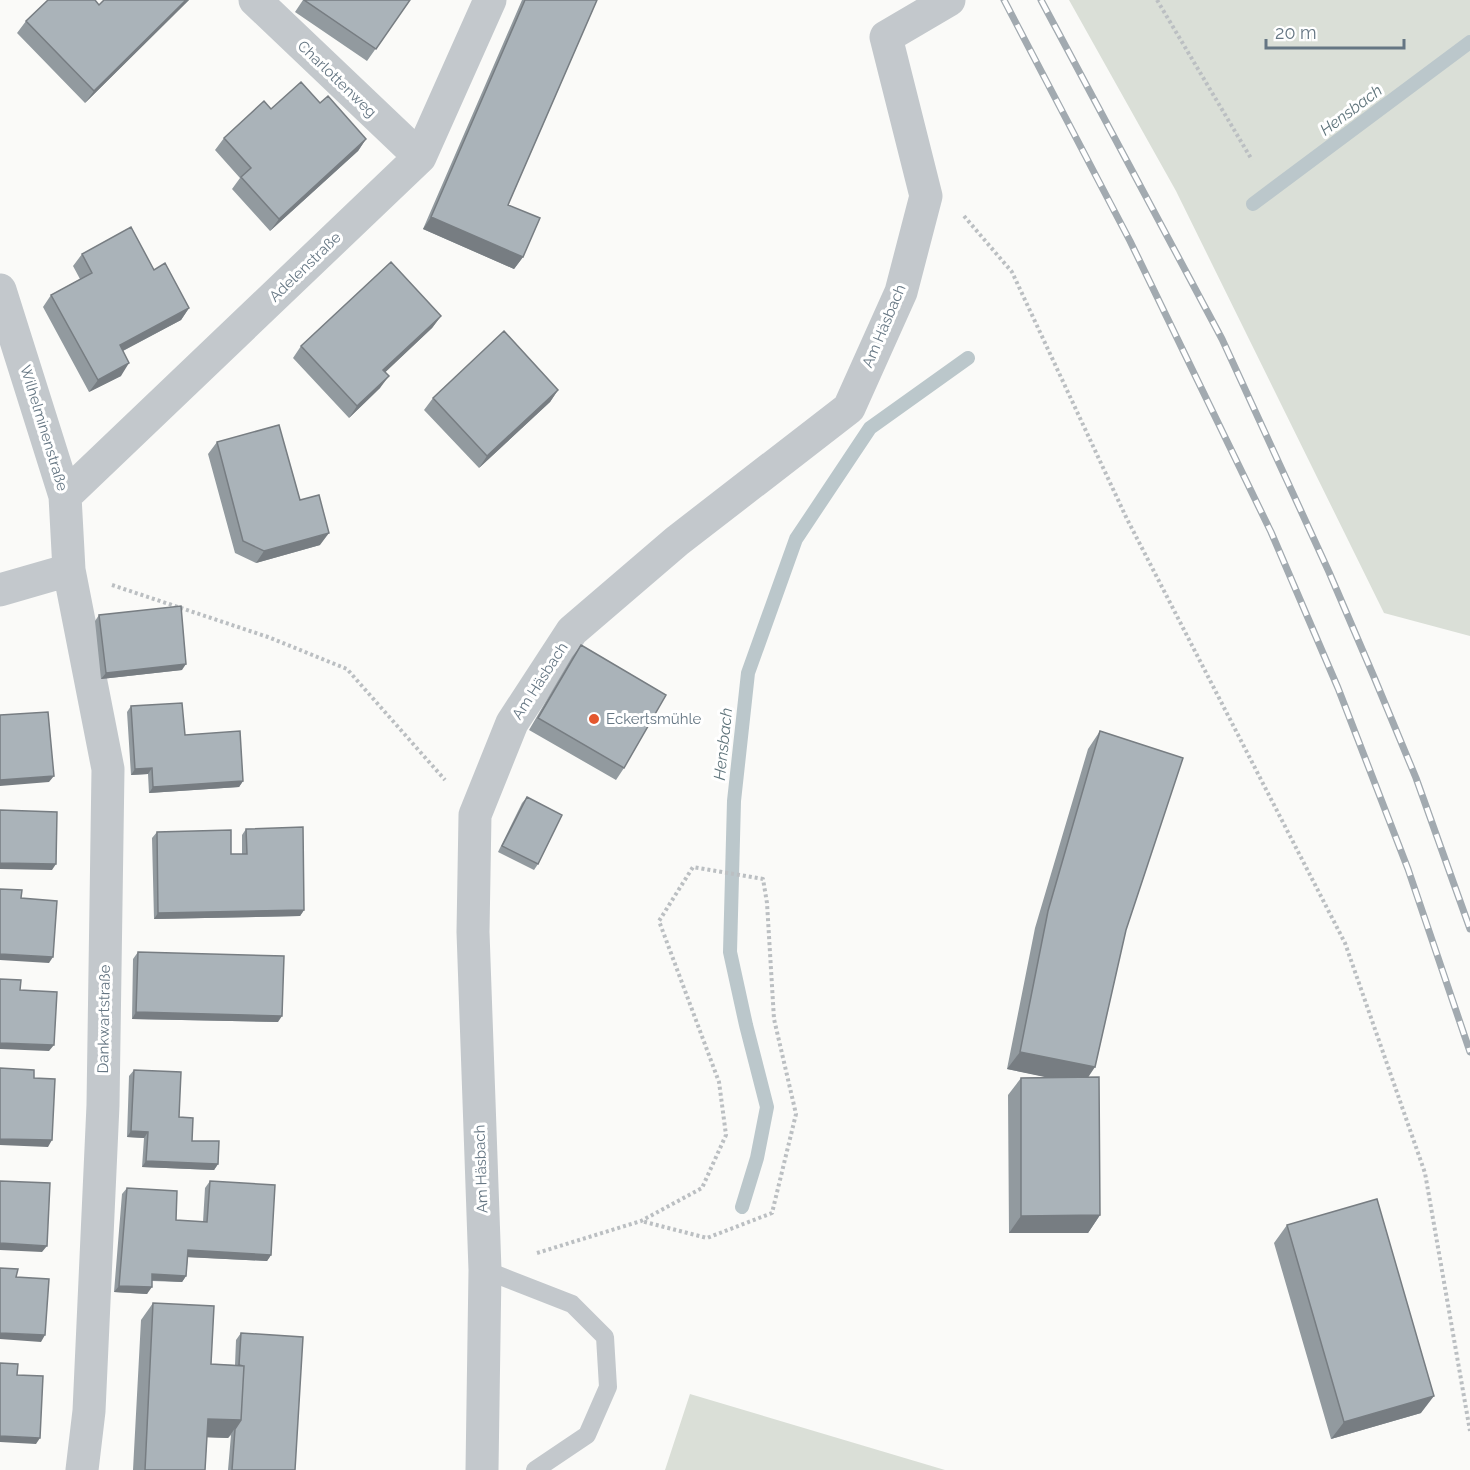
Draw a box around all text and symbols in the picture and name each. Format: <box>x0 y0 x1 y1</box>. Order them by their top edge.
scale bar <box>1266 12 1404 50</box>
text: 20 m <box>1275 22 1317 43</box>
street label: Charlottenweg <box>294 37 380 121</box>
water label: Hensbach <box>1316 81 1386 139</box>
street label: Adelenstraße <box>266 228 345 306</box>
street label: Am Häsbach <box>858 282 910 370</box>
street label: Wilhelminenstraße <box>16 363 72 493</box>
street label: Am Häsbach <box>508 639 572 723</box>
water label: Hensbach <box>710 707 736 781</box>
place label: Eckertsmühle <box>606 710 702 728</box>
marker: Eckertsmühle <box>587 712 601 726</box>
street label: Dankwartstraße <box>94 964 114 1074</box>
street label: Am Häsbach <box>470 1124 492 1214</box>

